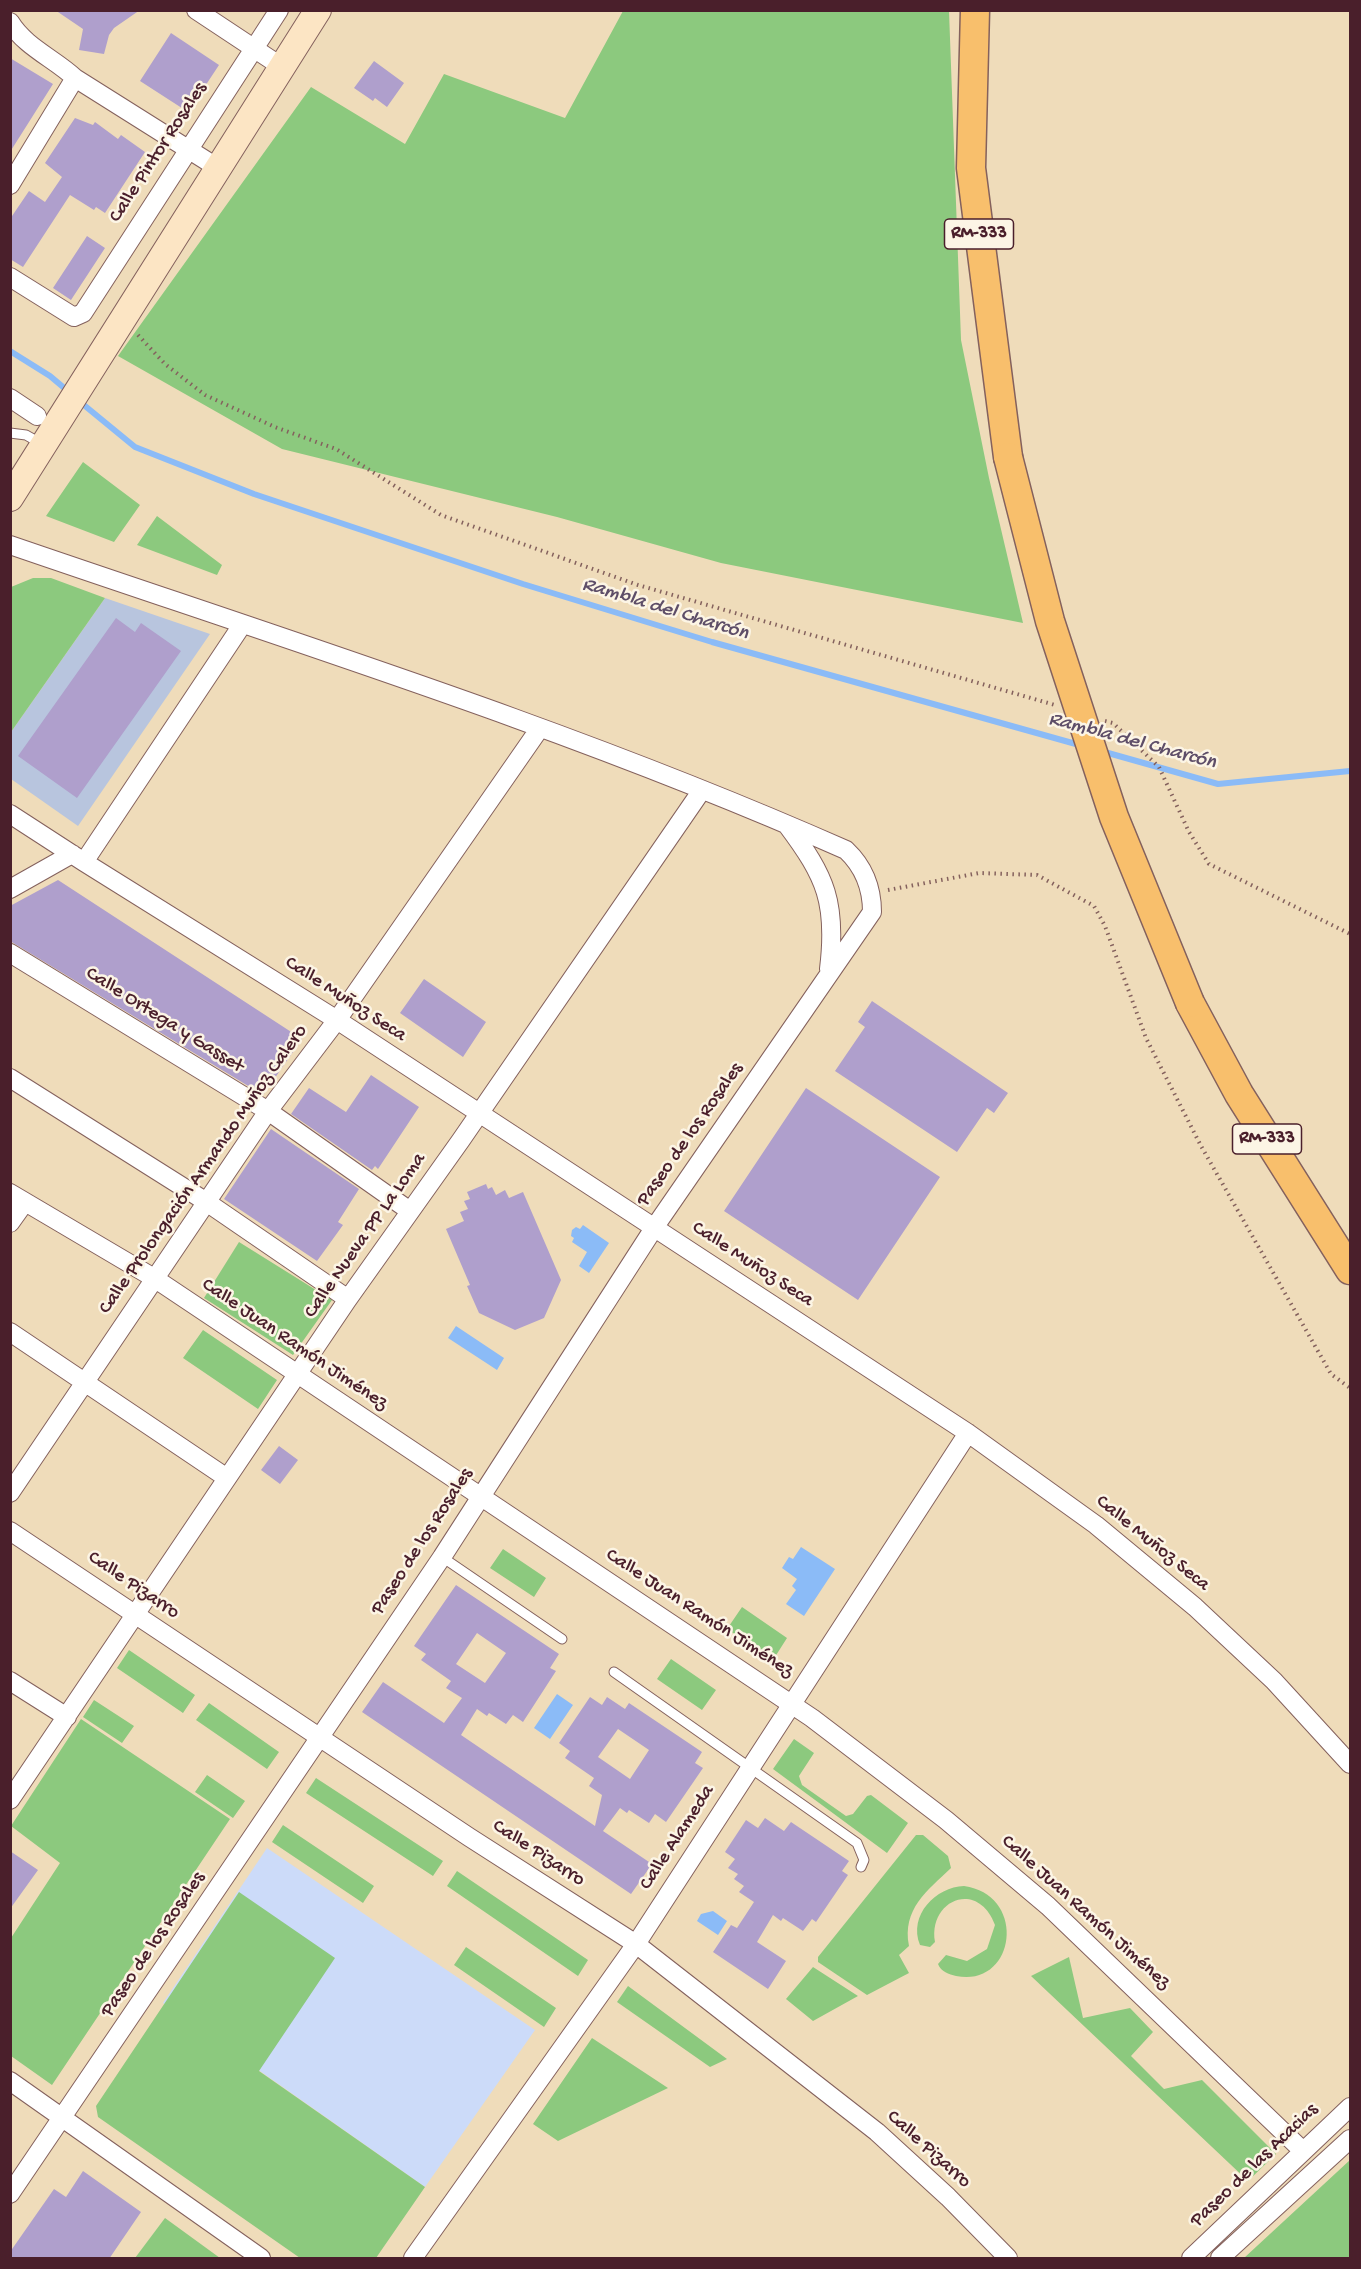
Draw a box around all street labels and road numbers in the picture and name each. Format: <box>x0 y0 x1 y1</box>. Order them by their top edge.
street label: Calle Pintor Rosales <box>105 78 213 228</box>
road number: RM-333 <box>944 219 1014 249</box>
street label: Calle Muñoz Seca <box>280 952 410 1048</box>
street label: Calle Ortega y Gasset <box>80 963 248 1079</box>
street label: Calle Prolongación Armando Muñoz Calero <box>94 1021 314 1319</box>
street label: Paseo de los Rosales <box>632 1058 750 1212</box>
road number: RM-333 <box>1232 1124 1302 1154</box>
street label: Calle Nueva PP La Loma <box>300 1149 432 1323</box>
street label: Calle Muñoz Seca <box>687 1217 817 1313</box>
street label: Calle Juan Ramón Jiménez <box>196 1274 392 1416</box>
street label: Paseo de los Rosales <box>367 1464 479 1620</box>
street label: Calle Muñoz Seca <box>1090 1491 1214 1597</box>
street label: Calle Juan Ramón Jiménez <box>600 1544 798 1684</box>
street label: Calle Pizarro <box>82 1547 184 1625</box>
street label: Calle Alameda <box>635 1781 721 1895</box>
street label: Calle Pizarro <box>487 1815 589 1893</box>
street label: Calle Juan Ramón Jiménez <box>995 1831 1175 1995</box>
street label: Paseo de los Rosales <box>97 1868 211 2022</box>
street label: Paseo de las Acacias <box>1186 2099 1324 2233</box>
street label: Calle Pizarro <box>881 2106 975 2194</box>

